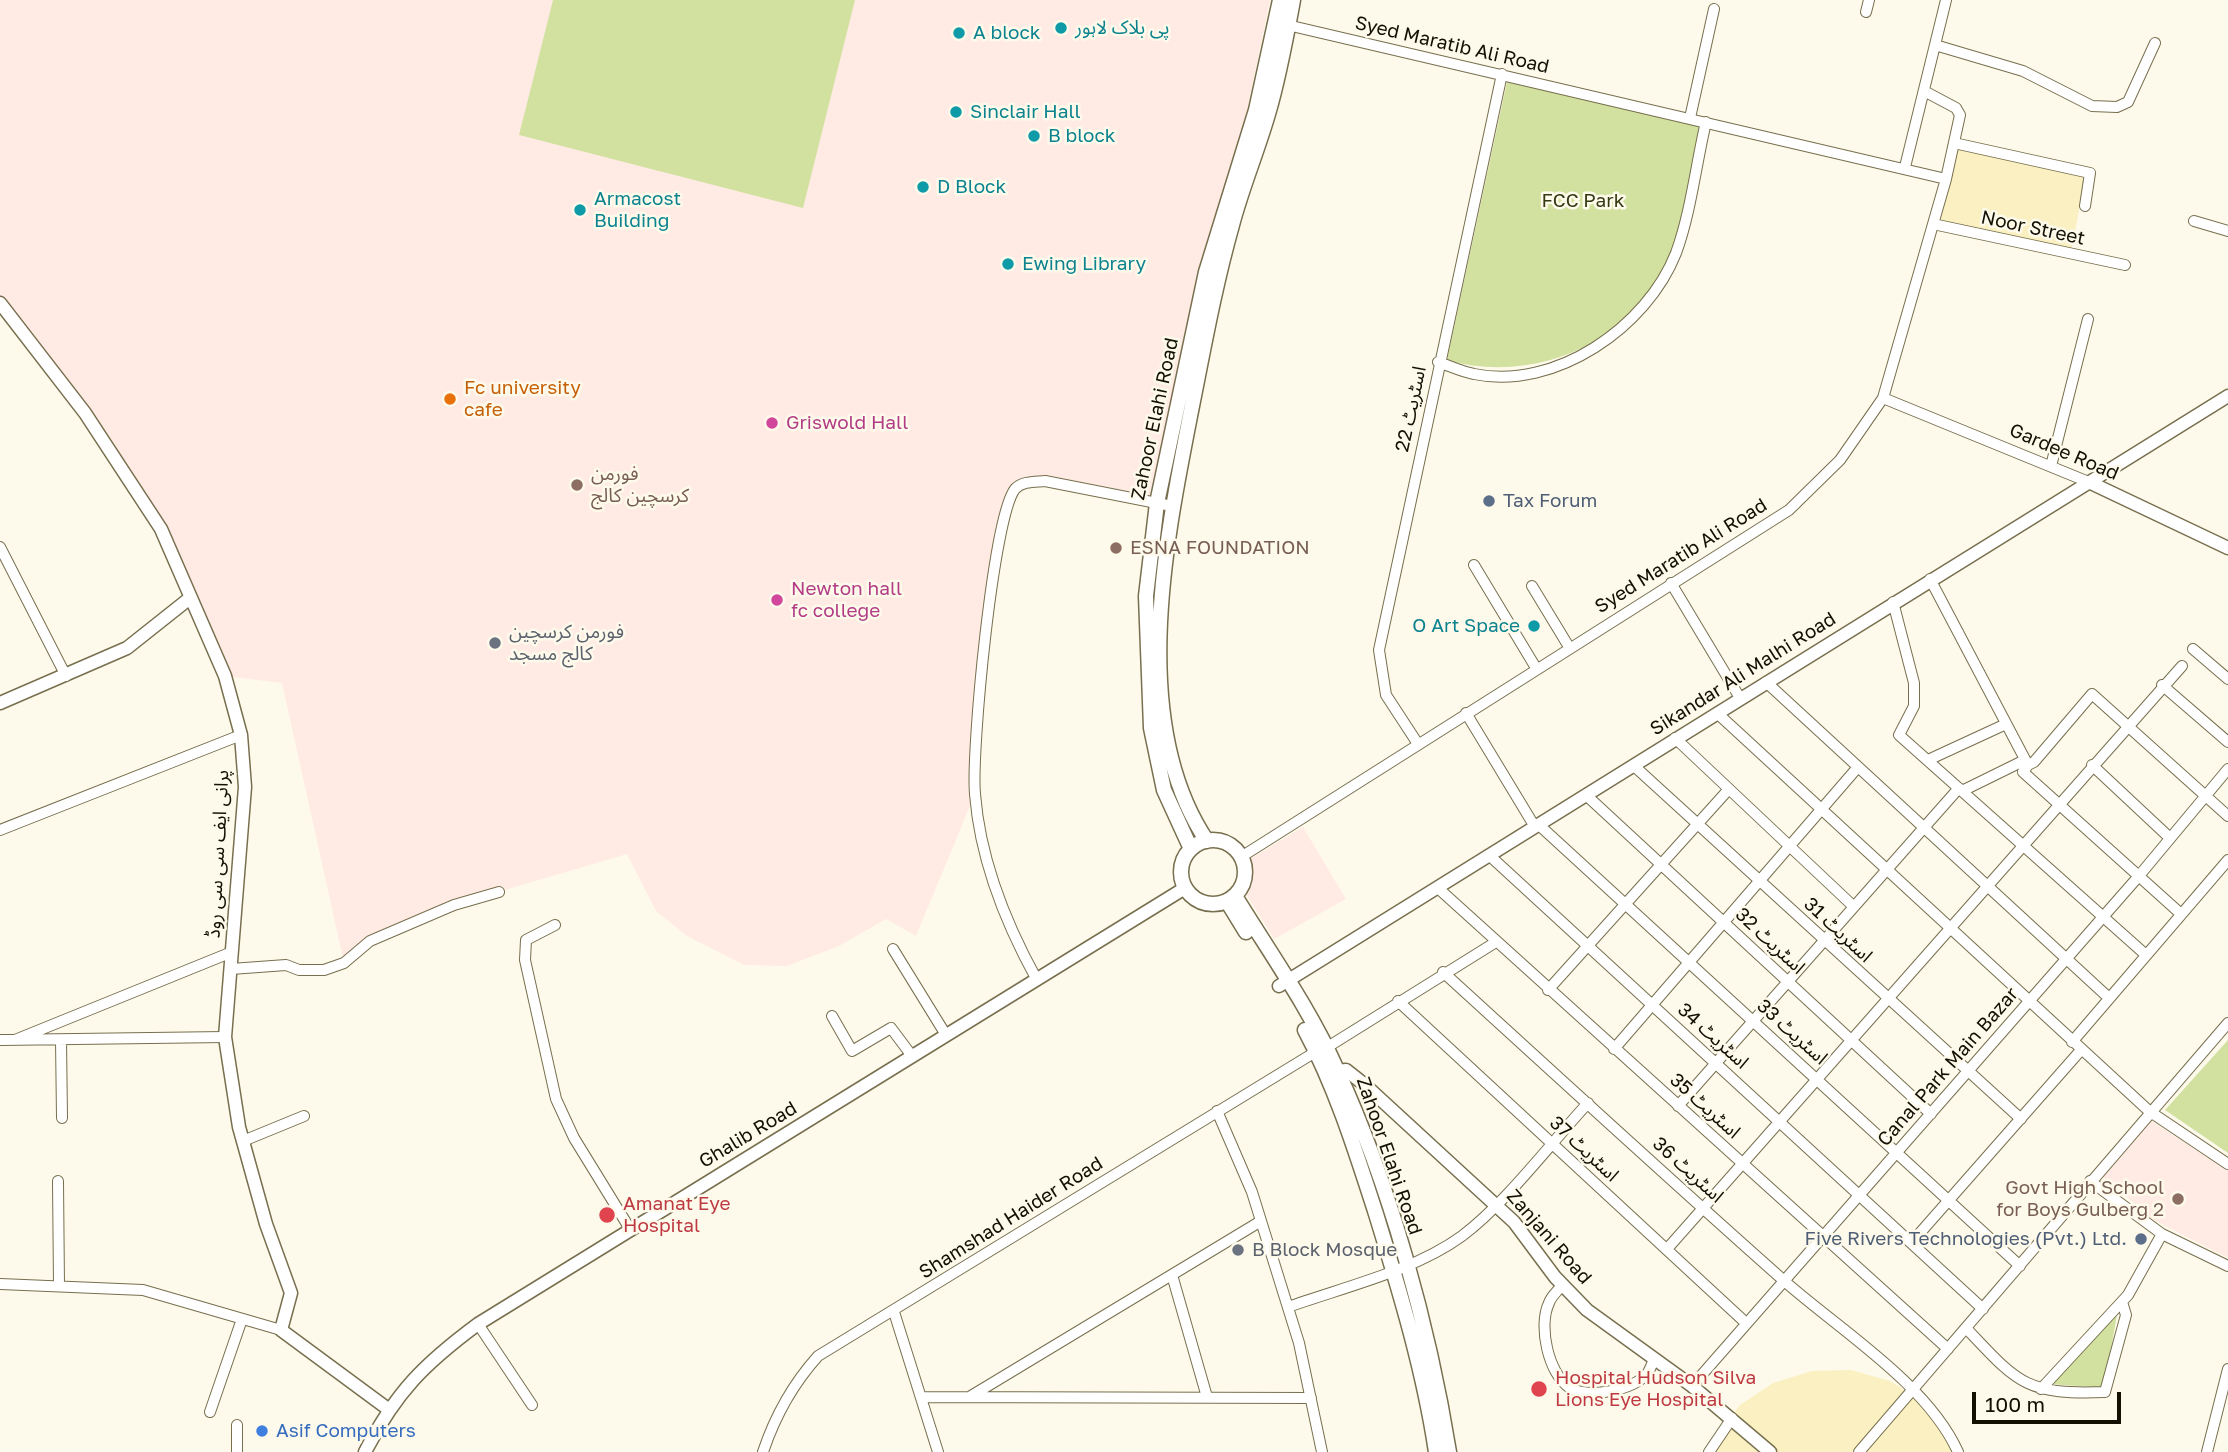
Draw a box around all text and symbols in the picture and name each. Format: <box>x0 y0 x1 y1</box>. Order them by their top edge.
street label: Syed Maratib Ali Road <box>1353 12 1551 78</box>
place label: پی بلاک لاہور <box>1075 17 1169 39</box>
marker: پی بلاک لاہور <box>1053 20 1069 36</box>
place label: A block <box>973 22 1041 44</box>
marker: A block <box>951 25 967 41</box>
place label: Sinclair Hall <box>970 101 1081 123</box>
marker: Sinclair Hall <box>948 104 964 120</box>
place label: B block <box>1048 125 1116 147</box>
marker: B block <box>1026 128 1042 144</box>
place label: D Block <box>937 176 1006 198</box>
marker: D Block <box>915 179 931 195</box>
place label: Armacost Building <box>594 188 681 232</box>
park label: FCC Park <box>1542 190 1624 212</box>
marker: Armacost Building <box>572 202 588 218</box>
street label: Noor Street <box>1979 206 2087 250</box>
place label: Ewing Library <box>1022 253 1146 275</box>
marker: Ewing Library <box>1000 256 1016 272</box>
street label: Zahoor Elahi Road <box>1127 336 1183 502</box>
street label: اسٹریٹ 22 <box>1391 364 1431 454</box>
place label: Fc university cafe <box>464 377 581 421</box>
marker: Fc university cafe <box>442 391 458 407</box>
place label: Griswold Hall <box>786 412 908 434</box>
marker: Griswold Hall <box>764 415 780 431</box>
street label: Gardee Road <box>2006 419 2122 485</box>
place label: فورمن کرسچین کالج <box>591 463 689 507</box>
marker: فورمن کرسچین کالج <box>569 477 585 493</box>
place label: Tax Forum <box>1503 490 1597 512</box>
marker: Tax Forum <box>1481 493 1497 509</box>
street label: Syed Maratib Ali Road <box>1591 494 1771 618</box>
place label: ESNA FOUNDATION <box>1130 537 1310 559</box>
marker: ESNA FOUNDATION <box>1108 540 1124 556</box>
place label: Newton hall fc college <box>791 578 902 622</box>
marker: Newton hall fc college <box>769 592 785 608</box>
street label: Sikandar Ali Malhi Road <box>1646 608 1840 740</box>
place label: O Art Space <box>1412 615 1520 637</box>
marker: O Art Space <box>1526 618 1542 634</box>
place label: فورمن کرسچین کالج مسجد <box>509 621 624 665</box>
marker: فورمن کرسچین کالج مسجد <box>487 635 503 651</box>
street label: پرانی ایف سی سی روڈ <box>202 769 234 939</box>
street label: اسٹریٹ 31 <box>1799 893 1877 967</box>
street label: اسٹریٹ 32 <box>1730 903 1810 979</box>
street label: Canal Park Main Bazar <box>1873 983 2023 1151</box>
street label: اسٹریٹ 33 <box>1752 994 1832 1070</box>
street label: اسٹریٹ 34 <box>1673 998 1753 1074</box>
street label: اسٹریٹ 35 <box>1665 1068 1745 1144</box>
street label: Zahoor Elahi Road <box>1351 1074 1427 1238</box>
street label: Ghalib Road <box>695 1097 801 1173</box>
street label: اسٹریٹ 37 <box>1545 1111 1623 1187</box>
street label: اسٹریٹ 36 <box>1648 1132 1728 1208</box>
street label: Shamshad Haider Road <box>915 1152 1107 1284</box>
place label: Govt High School for Boys Gulberg 2 <box>1996 1177 2164 1221</box>
street label: Zanjani Road <box>1502 1185 1596 1289</box>
marker: Govt High School for Boys Gulberg 2 <box>2170 1191 2186 1207</box>
place label: Amanat Eye Hospital <box>623 1193 731 1237</box>
marker: Amanat Eye Hospital <box>597 1205 617 1225</box>
place label: Five Rivers Technologies (Pvt.) Ltd. <box>1805 1228 2127 1250</box>
marker: Five Rivers Technologies (Pvt.) Ltd. <box>2133 1231 2149 1247</box>
place label: B Block Mosque <box>1252 1239 1397 1261</box>
marker: B Block Mosque <box>1230 1242 1246 1258</box>
place label: Hospital Hudson Silva Lions Eye Hospital <box>1555 1367 1756 1411</box>
scale bar <box>1976 1378 2125 1422</box>
marker: Hospital Hudson Silva Lions Eye Hospital <box>1529 1379 1549 1399</box>
text: 100 m <box>1985 1391 2045 1417</box>
place label: Asif Computers <box>276 1420 416 1442</box>
marker: Asif Computers <box>254 1423 270 1439</box>

